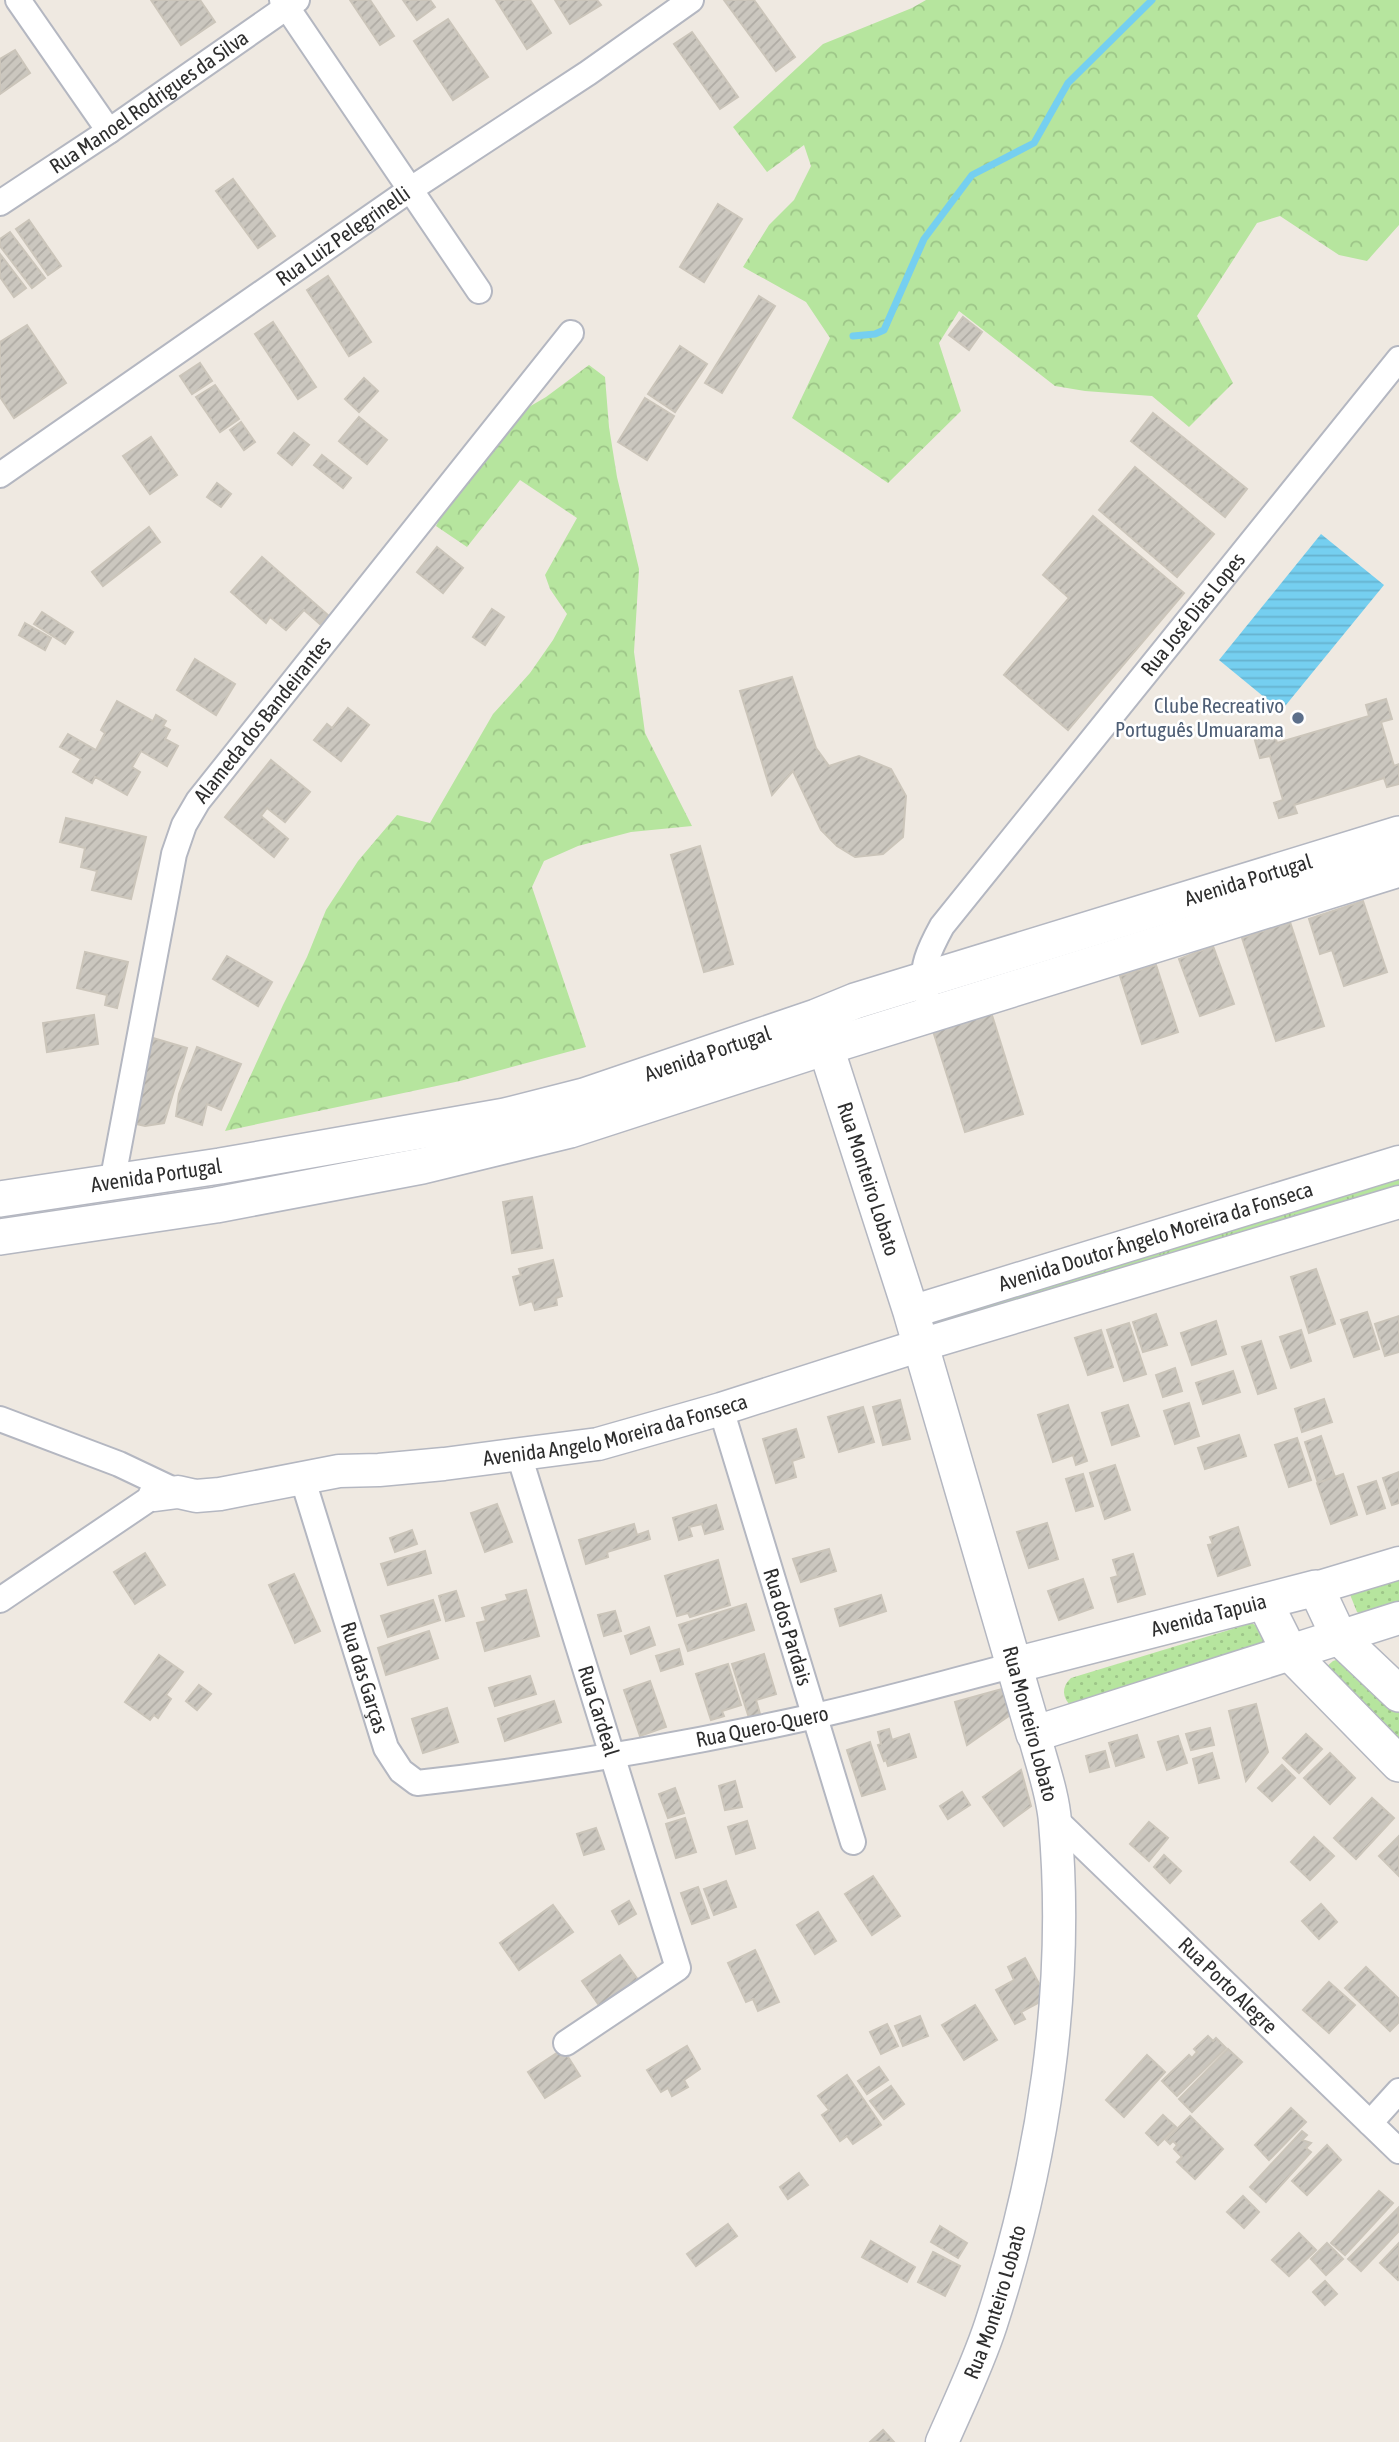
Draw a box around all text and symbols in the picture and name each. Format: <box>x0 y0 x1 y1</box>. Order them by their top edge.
street label: Rua Manoel Rodrigues da Silva <box>45 25 252 178</box>
street label: Rua Luiz Pelegrinelli <box>271 181 414 290</box>
street label: Rua José Dias Lopes <box>1135 547 1249 680</box>
street label: Alameda dos Bandeirantes <box>188 631 335 807</box>
place label: Clube Recreativo Português Umuarama <box>1115 693 1284 741</box>
marker: Clube Recreativo Português Umuarama <box>1290 710 1306 726</box>
street label: Avenida Portugal <box>1181 848 1315 910</box>
street label: Avenida Portugal <box>641 1020 774 1086</box>
street label: Rua Monteiro Lobato <box>833 1099 905 1259</box>
street label: Avenida Portugal <box>89 1153 224 1196</box>
street label: Avenida Doutor Ângelo Moreira da Fonseca <box>995 1176 1315 1295</box>
street label: Avenida Angelo Moreira da Fonseca <box>481 1388 750 1470</box>
street label: Rua dos Pardais <box>759 1565 818 1688</box>
street label: Avenida Tapuia <box>1148 1588 1269 1641</box>
street label: Rua das Garças <box>337 1619 394 1736</box>
street label: Rua Monteiro Lobato <box>999 1643 1063 1804</box>
street label: Rua Cardeal <box>574 1662 625 1759</box>
street label: Rua Quero-Quero <box>694 1700 830 1751</box>
street label: Rua Porto Alegre <box>1174 1932 1283 2038</box>
street label: Rua Monteiro Lobato <box>958 2223 1030 2382</box>

